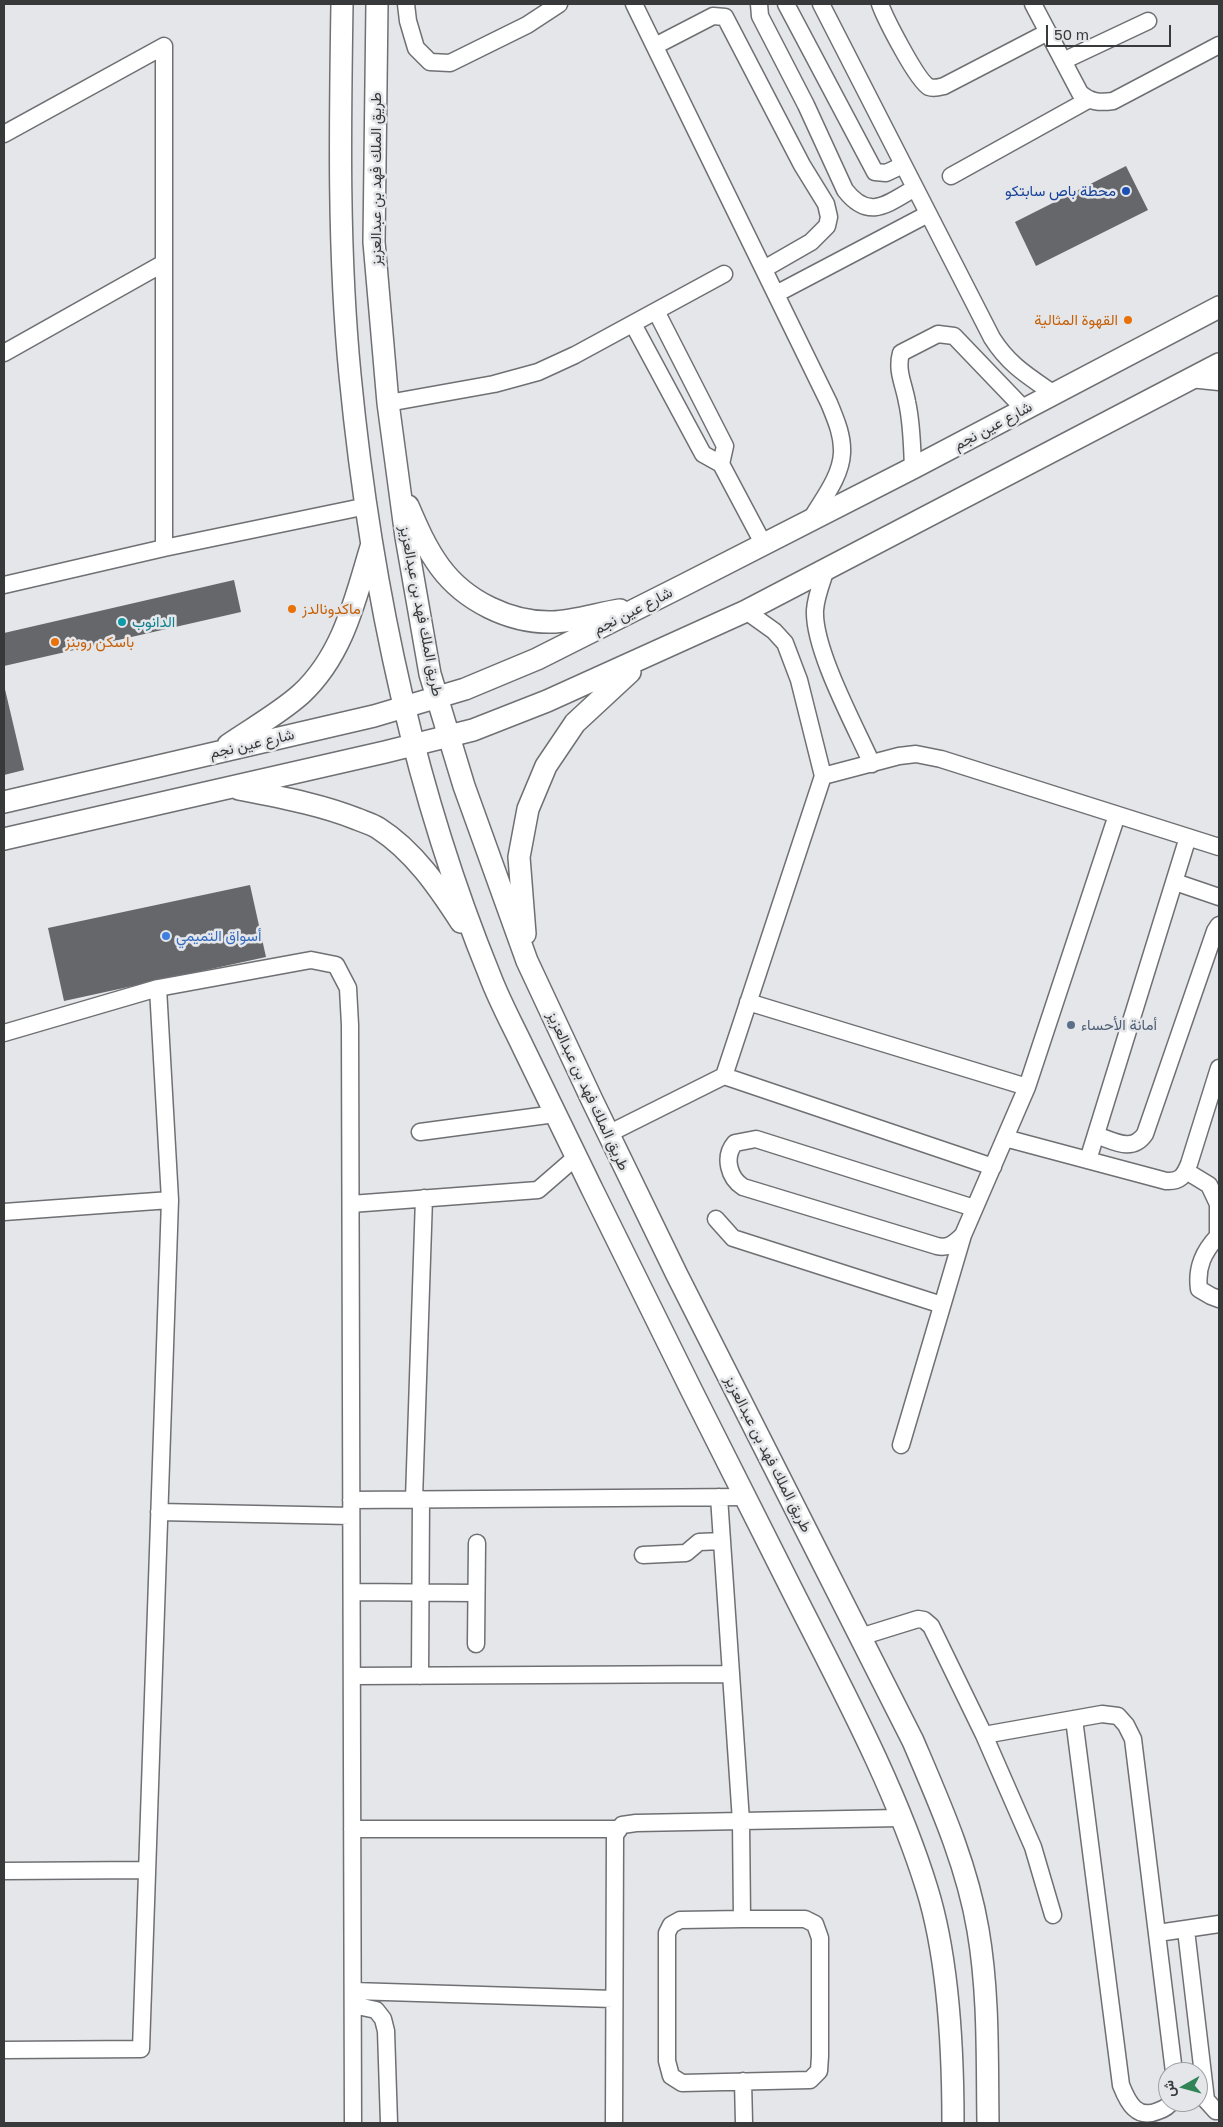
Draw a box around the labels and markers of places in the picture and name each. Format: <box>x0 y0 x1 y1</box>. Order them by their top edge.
place label: محطة باص سابتكو <box>1005 182 1116 200</box>
marker: محطة باص سابتكو <box>1120 185 1132 197</box>
place label: القهوة المثالية <box>1034 311 1118 329</box>
marker: القهوة المثالية <box>1122 314 1134 326</box>
place label: ماكدونالدز <box>302 600 361 618</box>
marker: ماكدونالدز <box>286 603 298 615</box>
place label: الدانوب <box>132 613 175 631</box>
marker: الدانوب <box>116 616 128 628</box>
place label: باسكن روبنز <box>65 633 134 651</box>
marker: باسكن روبنز <box>49 636 61 648</box>
place label: أسواق التميمي <box>176 927 261 945</box>
marker: أسواق التميمي <box>160 930 172 942</box>
place label: أمانة الأحساء <box>1081 1016 1157 1034</box>
marker: أمانة الأحساء <box>1065 1019 1077 1031</box>

